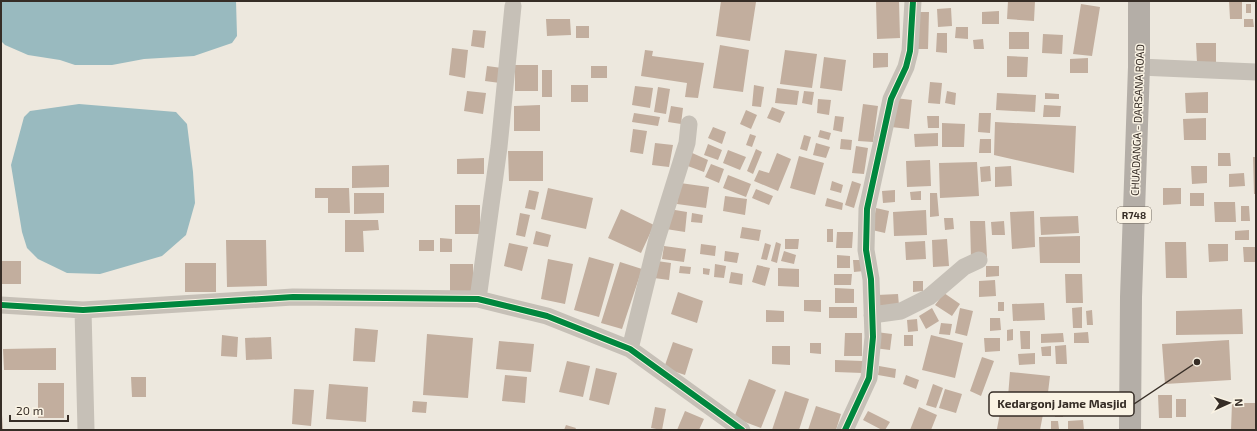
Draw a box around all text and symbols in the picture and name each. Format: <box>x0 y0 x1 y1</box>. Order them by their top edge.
street label: CHUADANGA - DARSANA ROAD <box>1128 44 1146 196</box>
road number: R748 <box>1117 207 1151 223</box>
north arrow <box>1209 383 1249 423</box>
callout: Kedargonj Jame Masjid <box>989 392 1134 416</box>
text: Kedargonj Jame Masjid <box>997 396 1127 411</box>
scale bar <box>10 397 68 423</box>
text: N <box>1233 398 1246 407</box>
text: 20 m <box>16 403 43 417</box>

